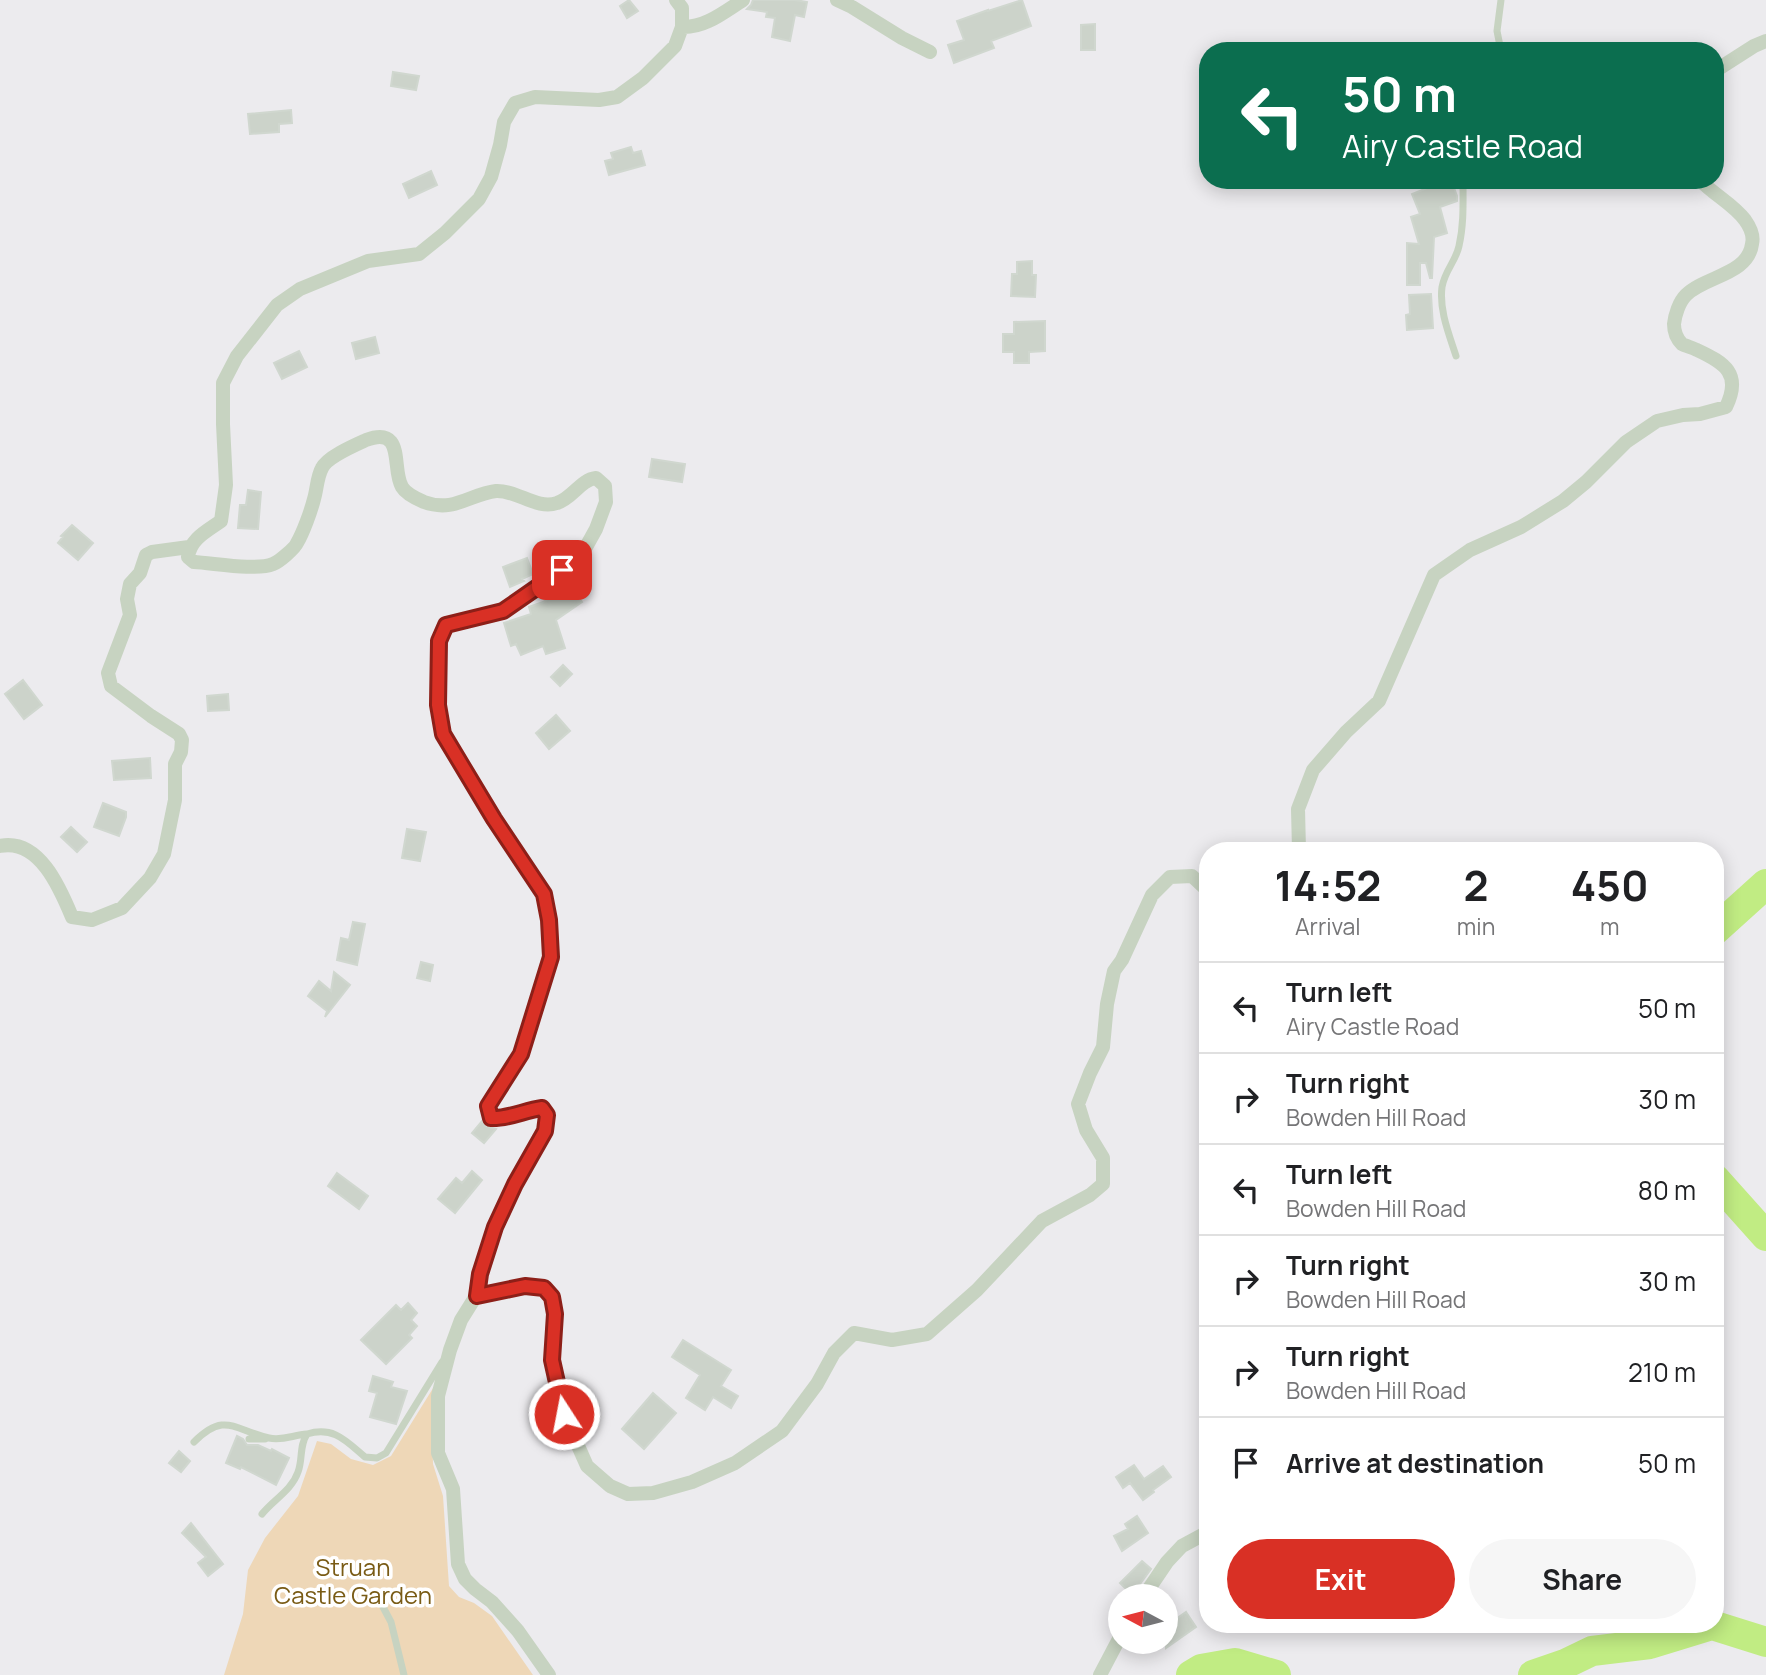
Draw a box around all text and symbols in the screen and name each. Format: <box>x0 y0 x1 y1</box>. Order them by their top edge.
text: 50 m <box>1342 60 1457 127</box>
icon: left <box>1227 70 1318 161</box>
text: Airy Castle Road <box>1342 124 1583 168</box>
pin <box>532 540 592 600</box>
icon: arrive <box>543 551 581 589</box>
text: 14:52 <box>1274 856 1381 914</box>
text: 2 <box>1464 856 1489 914</box>
text: 450 <box>1571 856 1649 914</box>
text: Arrival <box>1295 910 1361 942</box>
text: min <box>1457 910 1495 942</box>
text: m <box>1600 910 1619 942</box>
text: Turn left <box>1286 974 1393 1010</box>
icon: left <box>1227 989 1265 1027</box>
text: 50 m <box>1638 990 1696 1026</box>
text: Airy Castle Road <box>1286 1010 1459 1042</box>
text: Turn right <box>1286 1065 1410 1101</box>
icon: right <box>1227 1080 1265 1118</box>
text: 30 m <box>1639 1081 1696 1117</box>
text: Bowden Hill Road <box>1286 1101 1466 1133</box>
text: Turn left <box>1286 1156 1393 1192</box>
icon: left <box>1227 1171 1265 1209</box>
text: 80 m <box>1638 1172 1696 1208</box>
text: Bowden Hill Road <box>1286 1192 1466 1224</box>
text: Turn right <box>1286 1247 1410 1283</box>
icon: right <box>1227 1262 1265 1300</box>
text: 30 m <box>1639 1263 1696 1299</box>
text: Bowden Hill Road <box>1286 1283 1466 1315</box>
text: Turn right <box>1286 1338 1410 1374</box>
icon: right <box>1227 1353 1265 1391</box>
text: 210 m <box>1628 1354 1696 1390</box>
text: Bowden Hill Road <box>1286 1374 1466 1406</box>
position arrow <box>527 1377 601 1451</box>
icon: arrive <box>1227 1444 1265 1482</box>
text: Arrive at destination <box>1286 1445 1544 1481</box>
text: 50 m <box>1638 1445 1696 1481</box>
button: Exit <box>1227 1539 1455 1619</box>
button: Share <box>1469 1539 1696 1619</box>
park label: Struan Castle Garden <box>274 1550 432 1611</box>
north arrow <box>1108 1584 1178 1654</box>
map controls <box>1108 1584 1178 1654</box>

